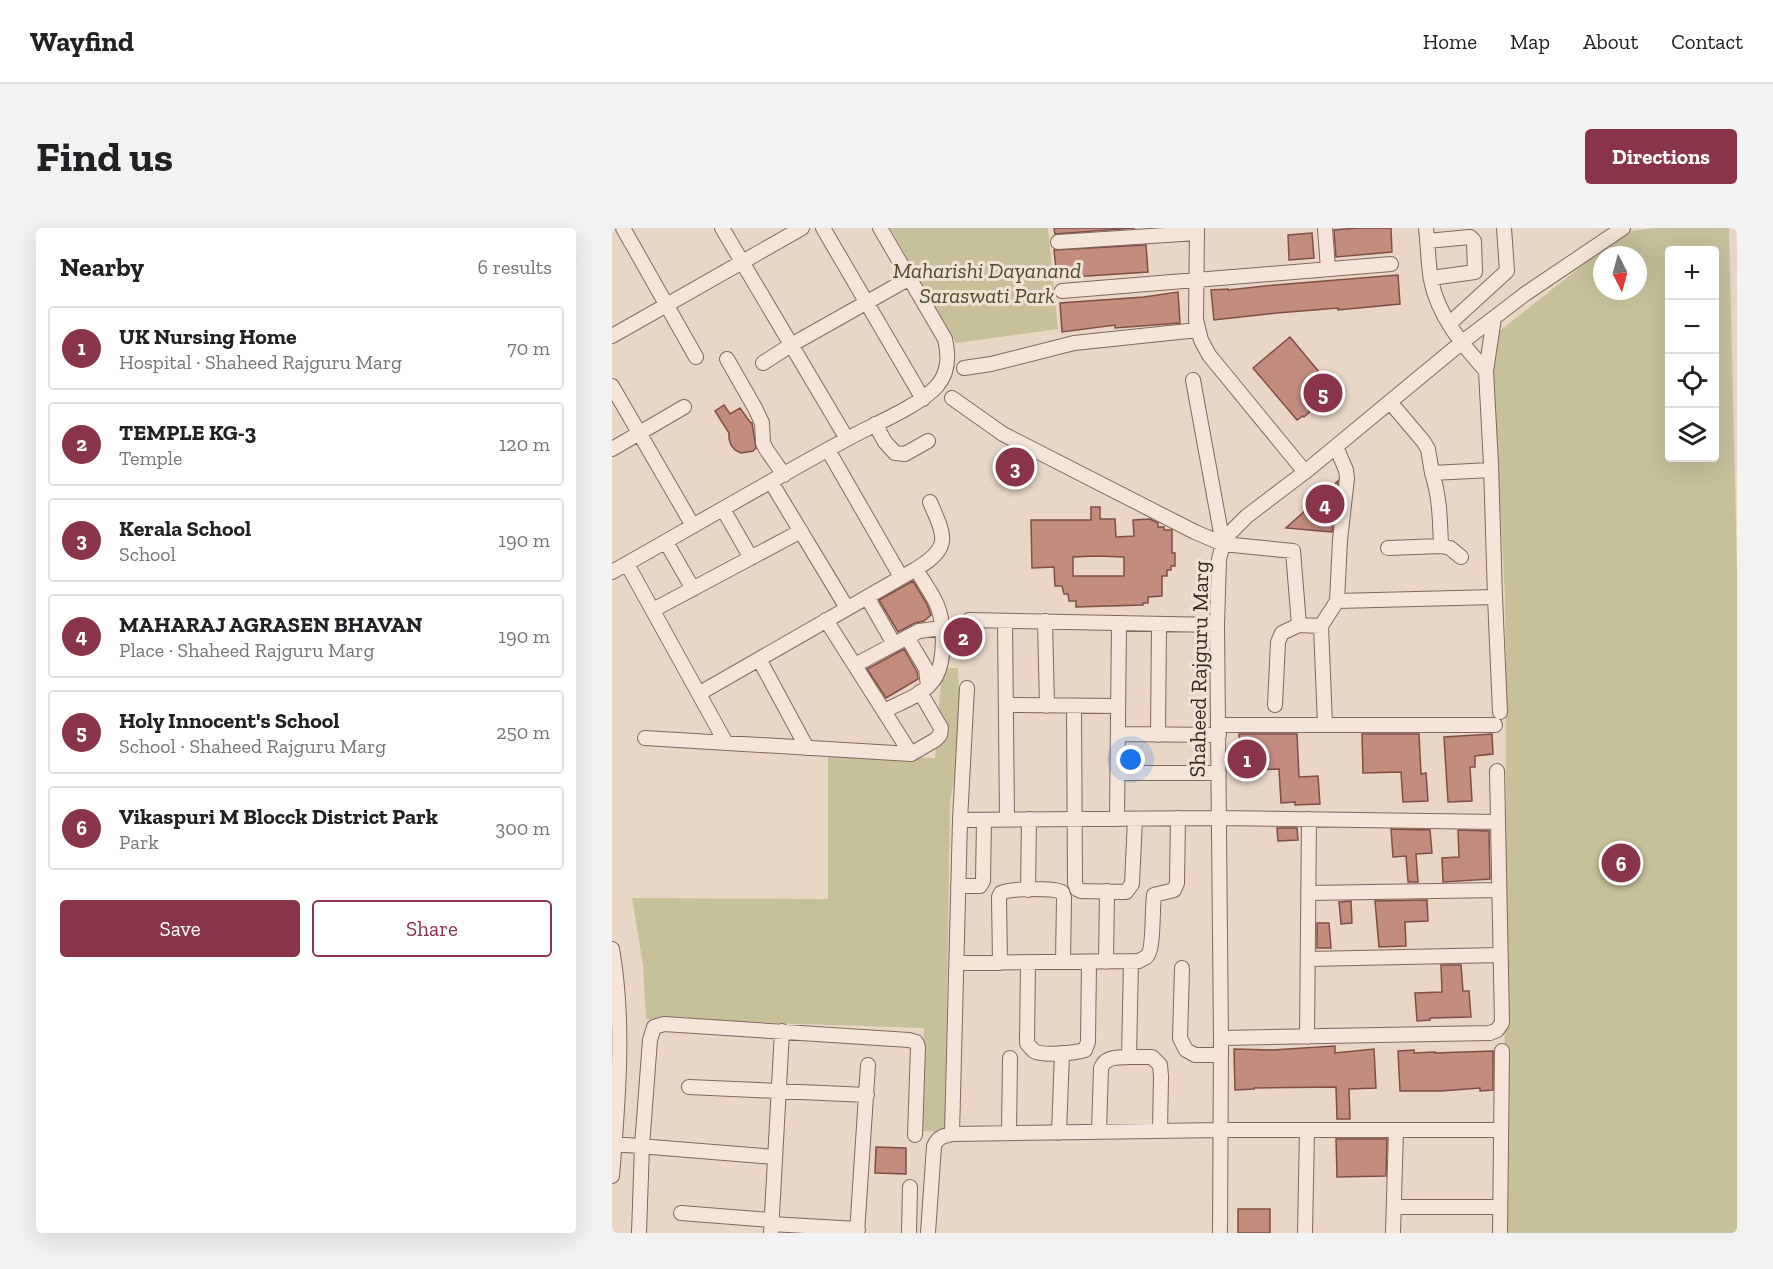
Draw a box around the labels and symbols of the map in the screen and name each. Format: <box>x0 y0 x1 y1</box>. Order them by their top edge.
north arrow <box>1593 246 1647 300</box>
park label: Maharishi Dayanand Saraswati Park <box>893 257 1081 309</box>
pin: 5 <box>1304 370 1342 416</box>
pin: 3 <box>996 444 1034 490</box>
pin: 4 <box>1306 482 1344 526</box>
street label: Shaheed Rajguru Marg <box>1184 560 1214 778</box>
pin: 2 <box>944 614 982 660</box>
pin: 1 <box>1228 736 1266 782</box>
your location <box>1116 745 1145 774</box>
pin: 6 <box>1602 840 1640 886</box>

